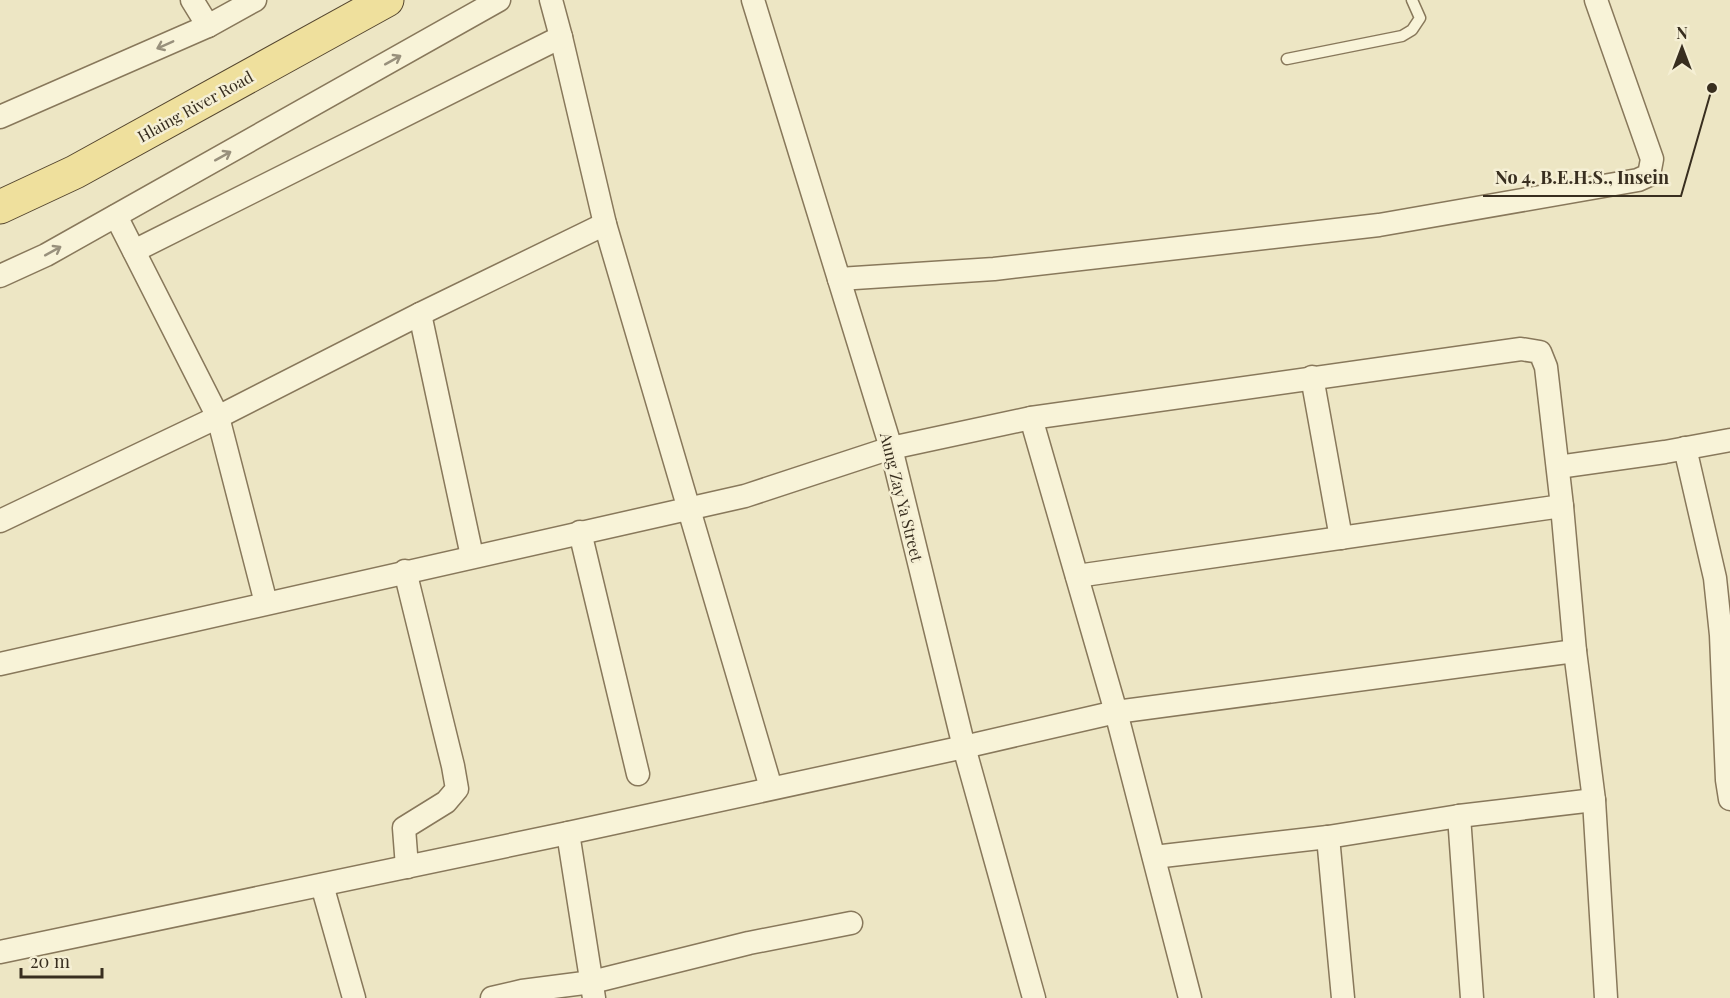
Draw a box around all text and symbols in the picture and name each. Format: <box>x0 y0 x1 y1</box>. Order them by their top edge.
north arrow <box>1652 18 1712 78</box>
text: N <box>1676 22 1688 43</box>
one-way arrow <box>156 39 174 51</box>
one-way arrow <box>384 54 401 66</box>
street label: Hlaing River Road <box>133 66 257 146</box>
one-way arrow <box>214 149 231 161</box>
callout: No 4. B.E.H.S., Insein <box>1483 160 1681 196</box>
text: No 4. B.E.H.S., Insein <box>1495 165 1669 189</box>
one-way arrow <box>44 245 61 257</box>
street label: Aung Zay Ya Street <box>876 429 928 564</box>
scale bar <box>21 941 102 979</box>
text: 20 m <box>30 949 70 973</box>

